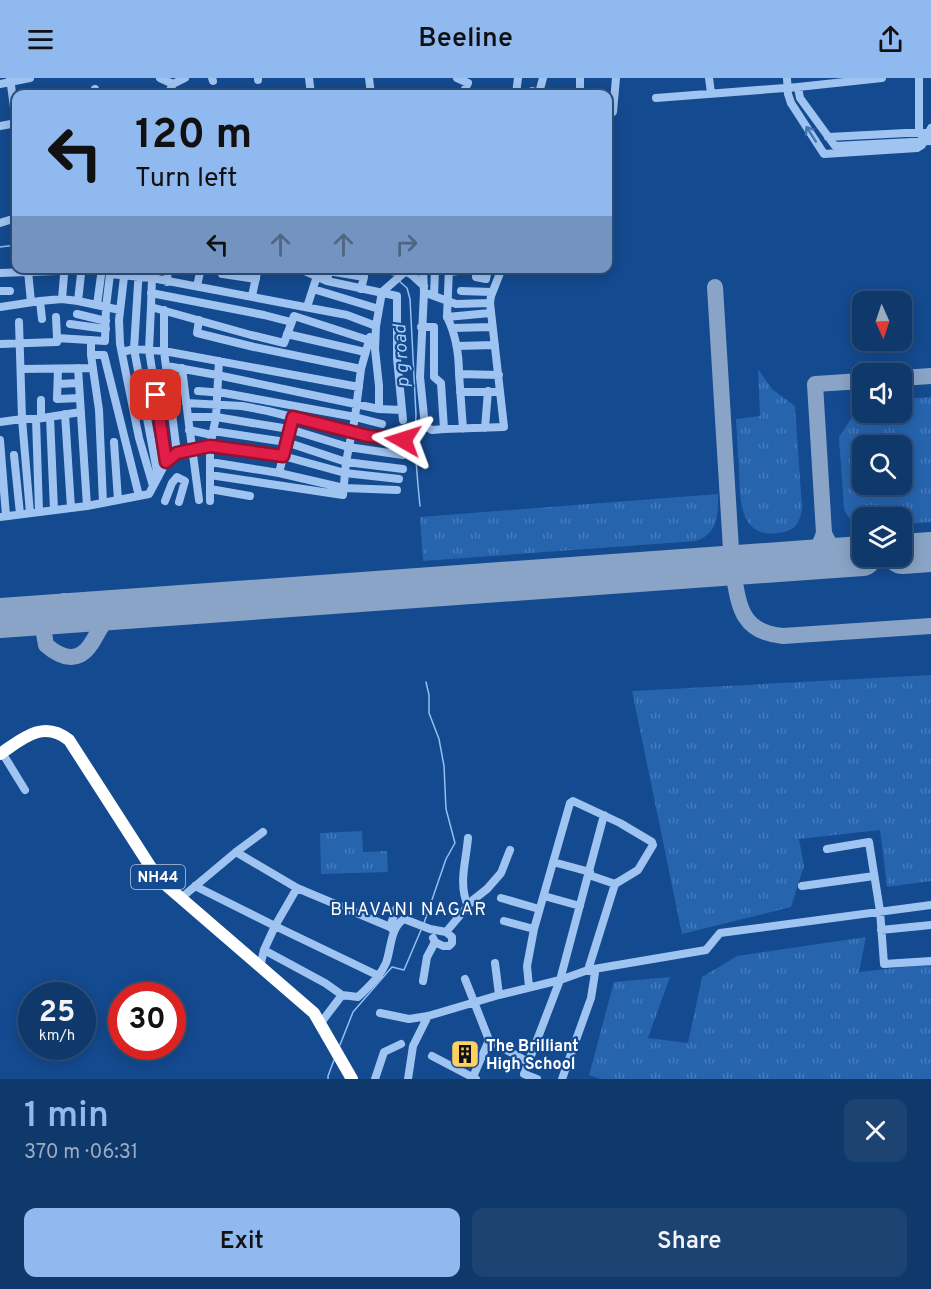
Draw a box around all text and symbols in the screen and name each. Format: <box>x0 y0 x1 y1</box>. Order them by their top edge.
text: Beeline <box>418 22 513 56</box>
icon: menu <box>24 23 57 56</box>
icon: share <box>874 23 907 56</box>
text: 120 m <box>135 110 252 163</box>
icon: left <box>36 114 114 192</box>
one-way arrow <box>804 126 816 143</box>
text: Turn left <box>135 162 237 196</box>
icon: left <box>201 228 234 261</box>
icon: ahead <box>264 228 297 261</box>
icon: ahead <box>327 228 360 261</box>
icon: right <box>390 228 423 261</box>
north arrow <box>852 291 912 351</box>
map controls <box>852 291 912 567</box>
water label: p g road <box>389 323 416 388</box>
button: sound <box>852 363 912 423</box>
pin <box>130 369 181 420</box>
icon: arrive <box>139 378 172 411</box>
position arrow <box>371 408 435 472</box>
button: search <box>852 435 912 495</box>
button: layers <box>852 507 912 567</box>
road number: NH44 <box>131 865 185 889</box>
district label: BHAVANI NAGAR <box>330 899 488 922</box>
speed limit sign: 30 <box>108 982 186 1060</box>
text: 25 <box>39 995 75 1032</box>
text: km/h <box>39 1027 75 1046</box>
place label: The Brilliant High School <box>486 1037 579 1075</box>
building icon: The Brilliant High School <box>449 1038 481 1070</box>
text: 1 min <box>24 1094 109 1140</box>
button: close <box>844 1099 907 1162</box>
text: 370 m · 06:31 <box>24 1140 138 1166</box>
button: Exit <box>24 1208 460 1277</box>
button: Share <box>472 1208 907 1277</box>

